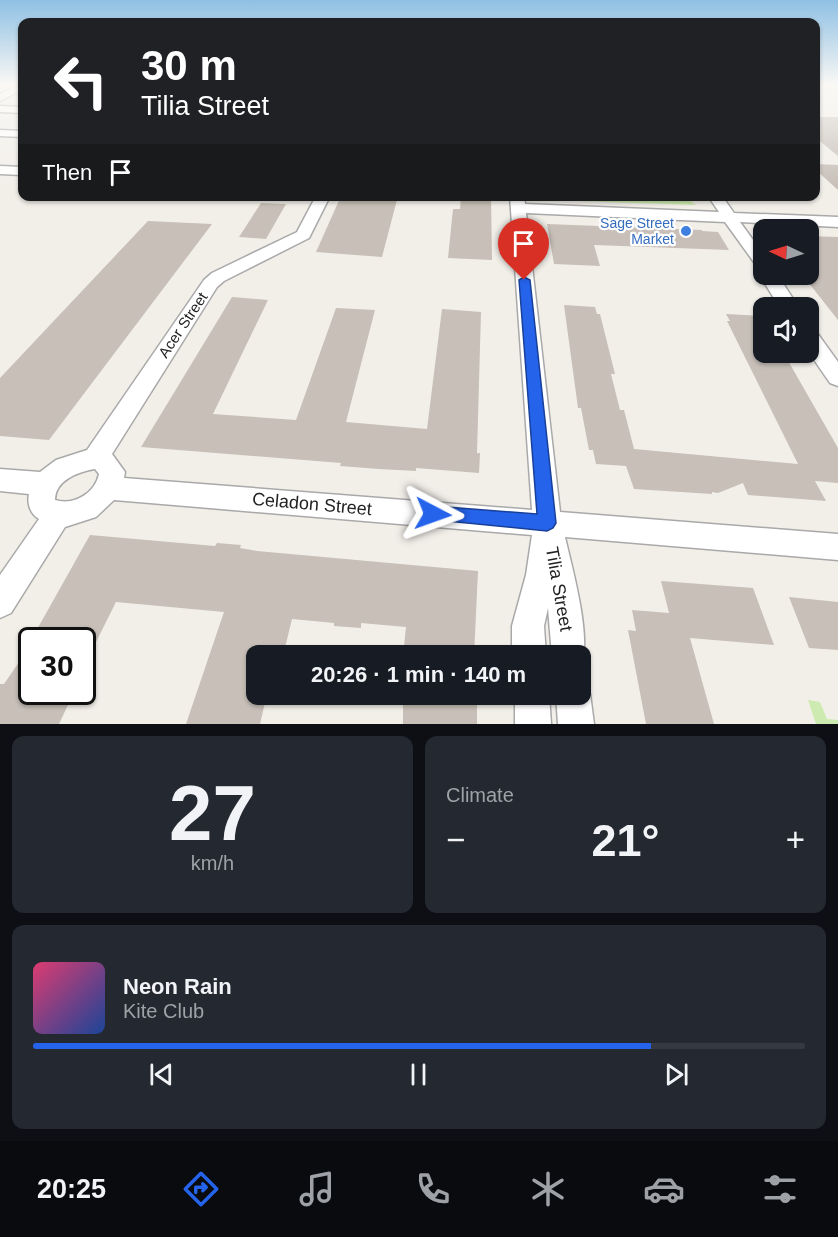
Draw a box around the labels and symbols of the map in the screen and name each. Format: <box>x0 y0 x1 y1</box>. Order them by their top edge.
place label: Sage Street Market <box>600 215 674 247</box>
pin <box>498 218 549 280</box>
north arrow <box>753 219 819 285</box>
marker: Sage Street Market <box>679 224 693 238</box>
street label: Acer Street <box>155 288 211 361</box>
position arrow <box>401 482 465 546</box>
street label: Celadon Street <box>251 489 373 519</box>
street label: Tilia Street <box>542 545 576 633</box>
speed limit sign: 30 <box>18 627 96 705</box>

